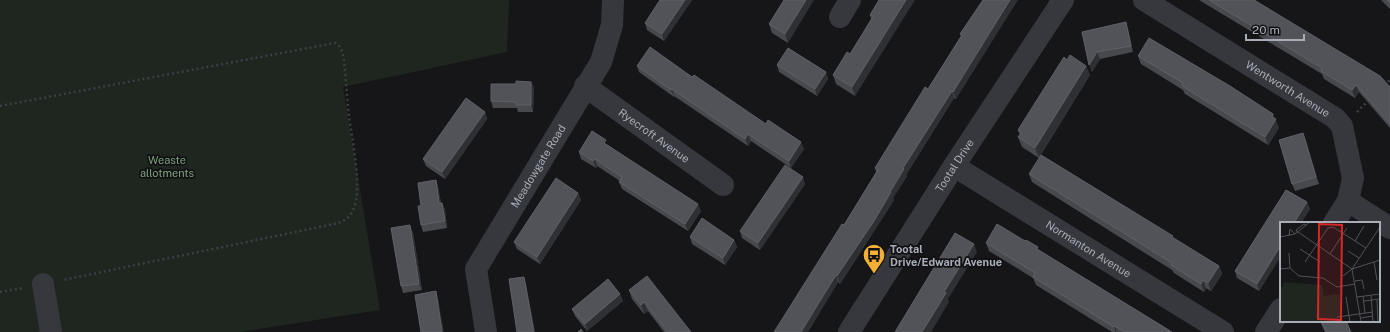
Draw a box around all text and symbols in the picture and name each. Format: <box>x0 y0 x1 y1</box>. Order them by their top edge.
scale bar <box>1246 16 1304 42</box>
text: 20 m <box>1252 23 1280 37</box>
street label: Wentworth Avenue <box>1244 58 1332 119</box>
street label: Ryecroft Avenue <box>616 106 692 165</box>
street label: Meadowgate Road <box>509 122 568 210</box>
street label: Tootal Drive <box>933 137 976 194</box>
park label: Weaste allotments <box>140 154 195 179</box>
street label: Normanton Avenue <box>1044 218 1133 280</box>
inset map <box>1280 222 1380 322</box>
bus stop icon: Tootal Drive/Edward Avenue <box>861 242 887 275</box>
place label: Tootal Drive/Edward Avenue <box>890 243 1002 268</box>

